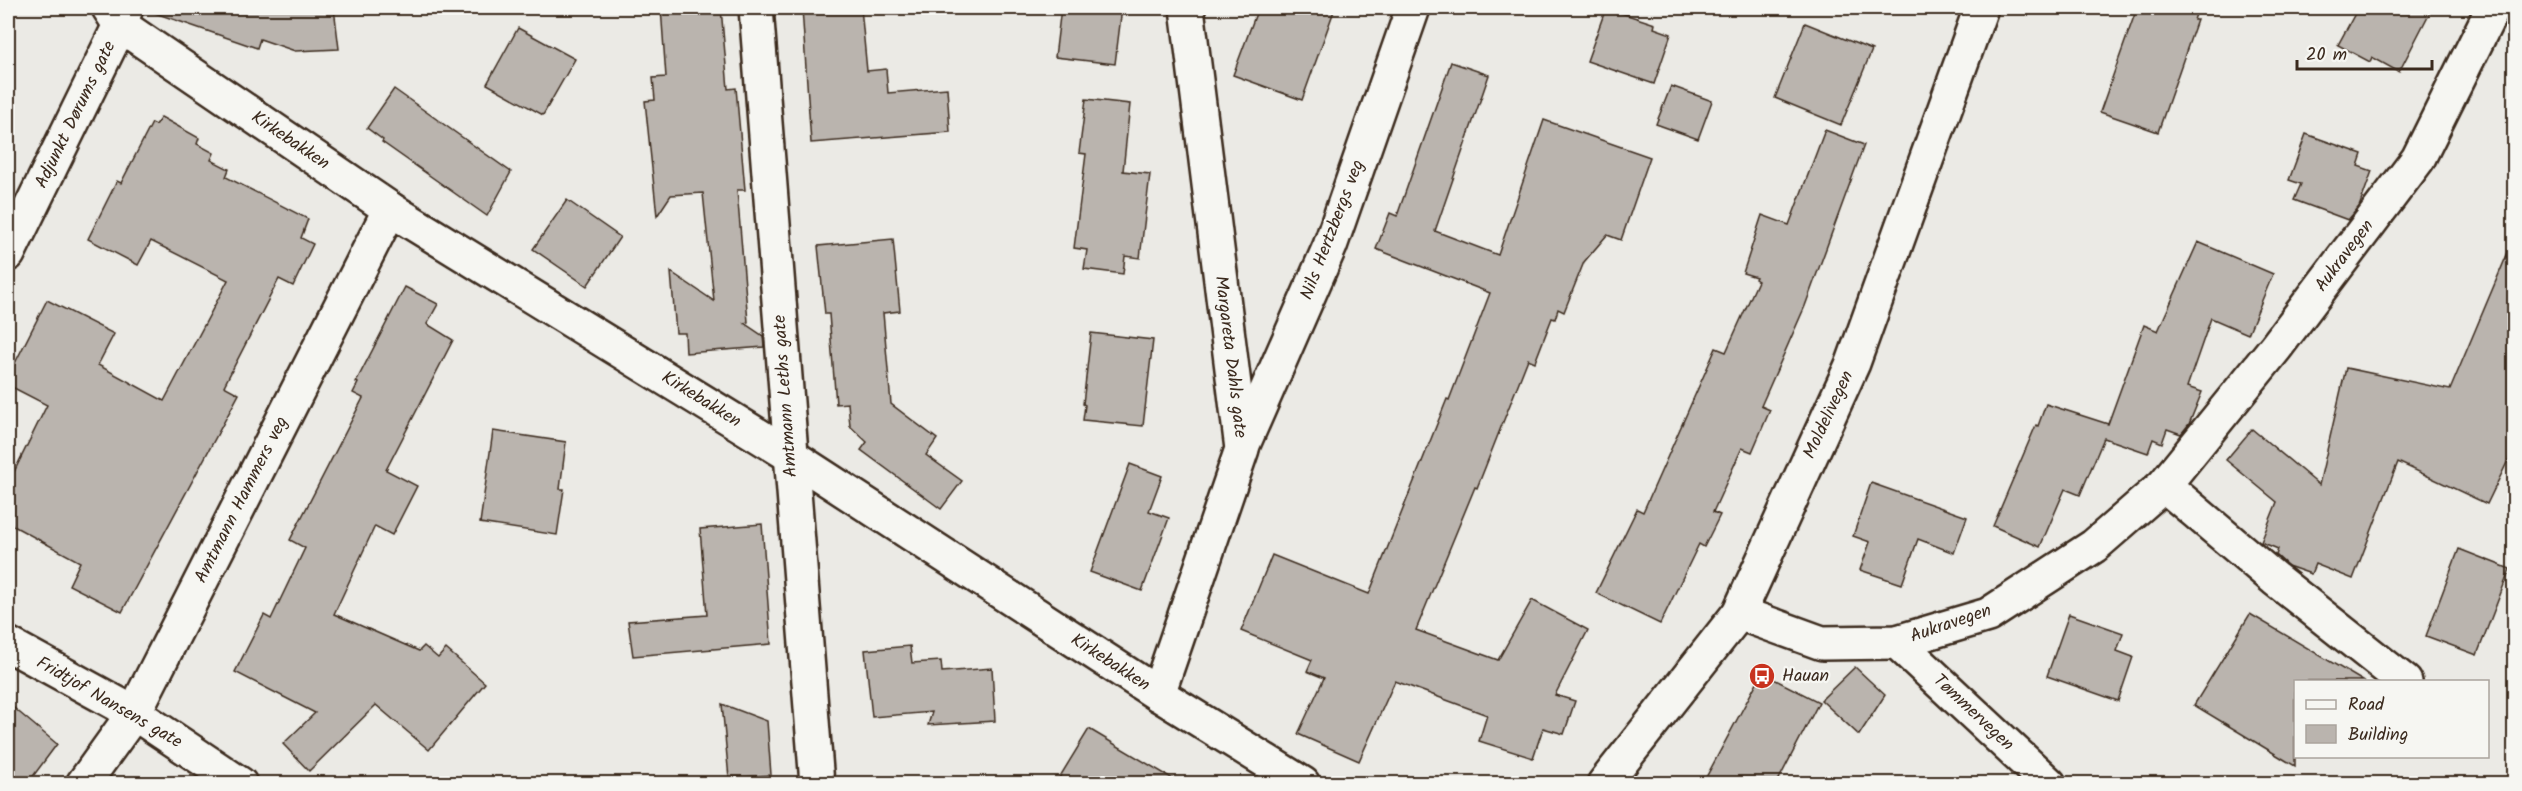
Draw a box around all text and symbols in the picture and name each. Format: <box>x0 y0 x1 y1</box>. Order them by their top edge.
scale bar <box>2297 33 2432 71</box>
street label: Adjunkt Dørums gate <box>28 36 124 194</box>
text: 20 m <box>2306 41 2347 70</box>
street label: Kirkebakken <box>245 104 335 178</box>
street label: Nils Hertzbergs veg <box>1293 156 1373 304</box>
street label: Aukravegen <box>2308 214 2382 298</box>
street label: Margareta Dahls gate <box>1206 274 1254 440</box>
street label: Amtmann Leths gate <box>766 314 806 478</box>
street label: Kirkebakken <box>655 364 747 436</box>
street label: Moldelivegen <box>1796 366 1862 464</box>
street label: Amtmann Hammers veg <box>187 412 297 588</box>
street label: Aukravegen <box>1906 597 1996 651</box>
street label: Kirkebakken <box>1064 626 1156 700</box>
street label: Fridtjof Nansens gate <box>30 649 188 757</box>
bus stop icon: Hauan <box>1747 661 1777 691</box>
place label: Hauan <box>1782 662 1829 691</box>
street label: Tømmervegen <box>1926 667 2020 759</box>
legend <box>2294 680 2489 758</box>
text: Road <box>2348 691 2385 720</box>
text: Building <box>2348 721 2408 750</box>

